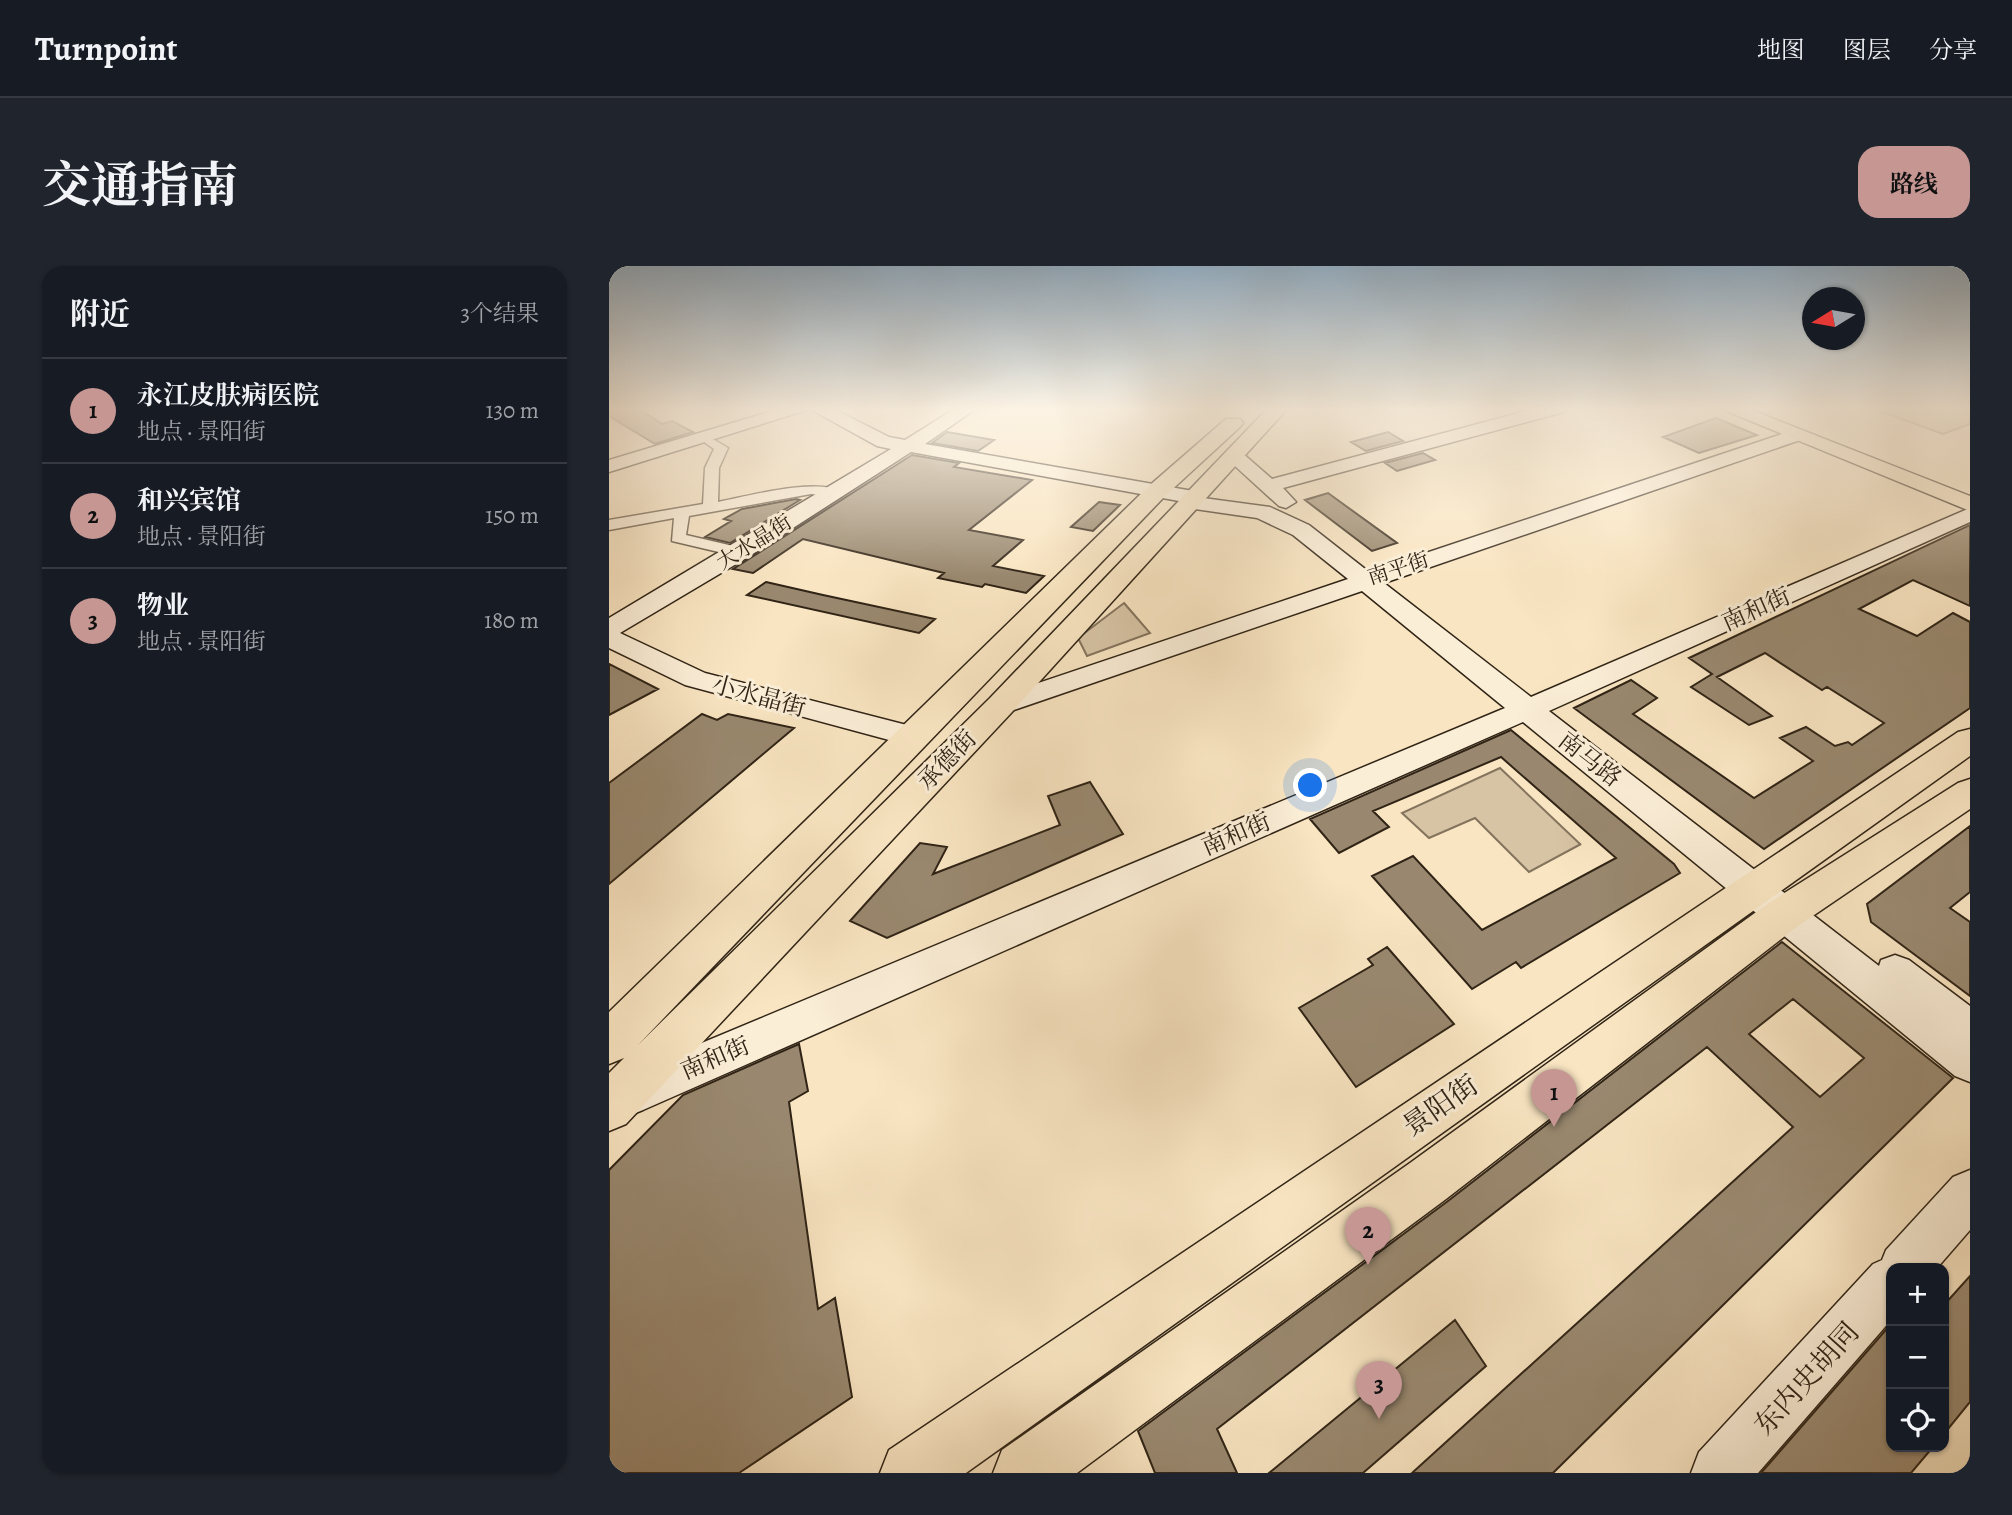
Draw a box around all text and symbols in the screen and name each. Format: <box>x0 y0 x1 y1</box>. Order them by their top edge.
text: Turnpoint <box>35 26 177 71</box>
text: 地图 <box>1757 34 1805 66</box>
text: 图层 <box>1843 34 1891 66</box>
text: 分享 <box>1929 34 1977 66</box>
button: 路线 <box>1858 146 1970 218</box>
text: 交通指南 <box>42 152 238 219</box>
north arrow <box>1802 287 1865 350</box>
text: 附近 <box>70 294 130 334</box>
text: 3个结果 <box>460 298 539 329</box>
text: 永江皮肤病医院 <box>137 378 319 413</box>
text: 1 <box>89 395 97 426</box>
text: 130 m <box>486 395 539 426</box>
text: 地点 · 景阳街 <box>137 416 266 447</box>
text: 和兴宾馆 <box>137 483 241 518</box>
text: 2 <box>87 500 99 531</box>
text: 150 m <box>485 500 539 531</box>
street label: 大水晶街 <box>711 508 797 576</box>
text: 地点 · 景阳街 <box>137 521 266 552</box>
street label: 南平街 <box>1364 545 1432 591</box>
street label: 南和街 <box>1717 580 1795 638</box>
text: 物业 <box>137 588 189 623</box>
text: 3 <box>88 605 98 636</box>
text: 180 m <box>484 605 539 636</box>
text: 地点 · 景阳街 <box>137 626 266 657</box>
street label: 小水晶街 <box>708 668 810 724</box>
street label: 承德街 <box>910 723 984 797</box>
street label: 南马路 <box>1552 724 1628 794</box>
your location <box>1293 768 1327 802</box>
street label: 南和街 <box>1197 805 1275 863</box>
street label: 南和街 <box>676 1029 754 1087</box>
street label: 景阳街 <box>1395 1066 1486 1145</box>
pin: 1 <box>1531 1069 1577 1127</box>
pin: 2 <box>1345 1207 1391 1265</box>
map controls <box>1886 1263 1949 1452</box>
button: + <box>1886 1263 1949 1326</box>
street label: 东内史胡同 <box>1746 1314 1868 1443</box>
button: − <box>1886 1326 1949 1389</box>
pin: 3 <box>1356 1361 1402 1419</box>
button: locate <box>1886 1389 1949 1452</box>

